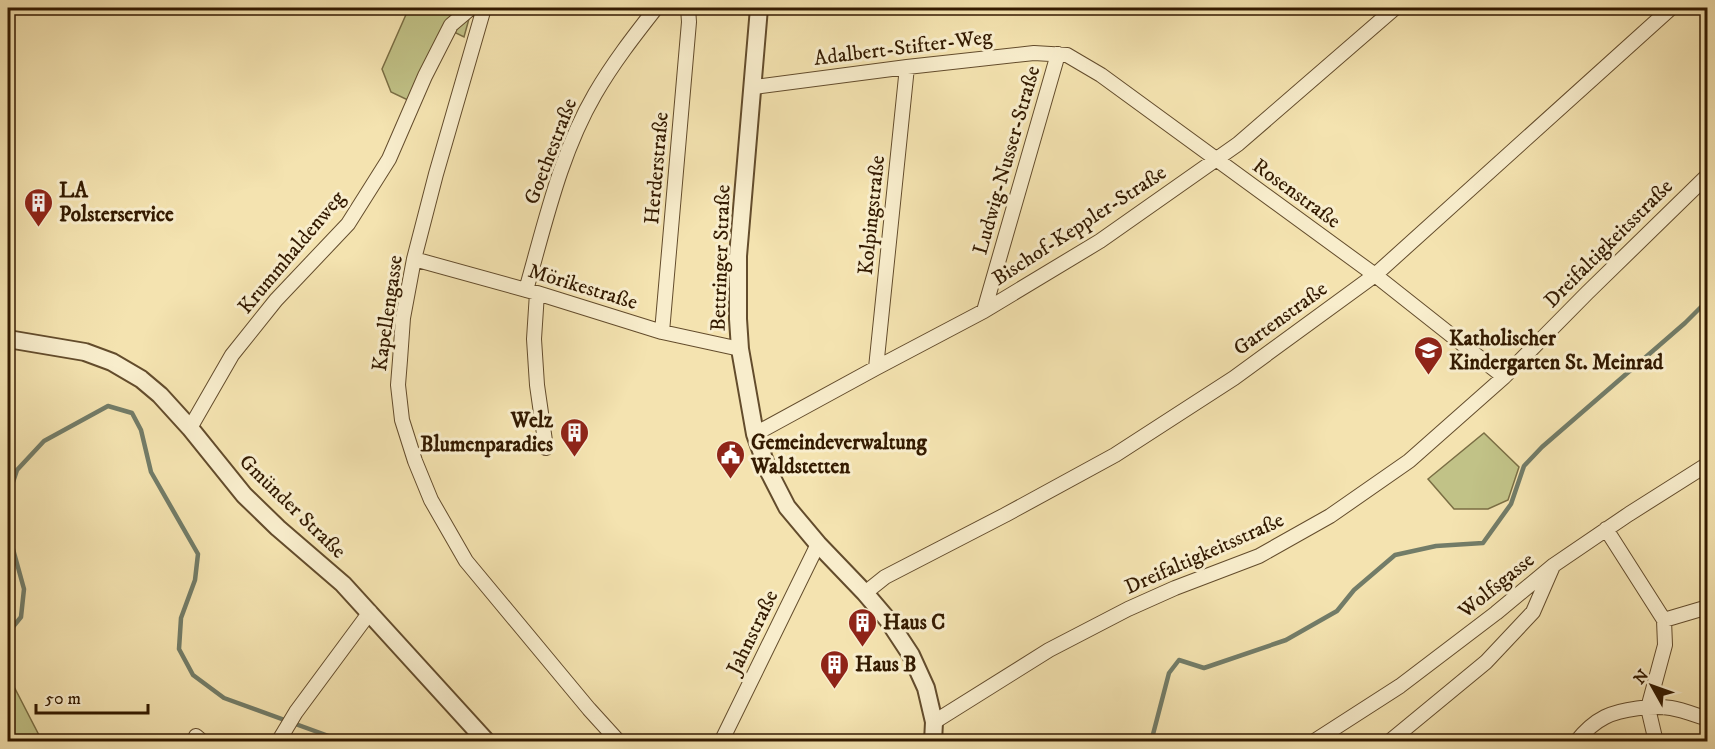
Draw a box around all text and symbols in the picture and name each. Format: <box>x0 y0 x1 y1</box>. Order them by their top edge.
street label: Adalbert-Stifter-Weg <box>812 24 995 72</box>
street label: Ludwig-Nusser-Straße <box>968 63 1046 258</box>
street label: Goethestraße <box>519 94 583 208</box>
street label: Herderstraße <box>639 111 675 225</box>
street label: Rosenstraße <box>1247 153 1346 235</box>
street label: Kolpingstraße <box>853 154 891 276</box>
street label: Bischof-Keppler-Straße <box>988 160 1172 292</box>
street label: Dreifaltigkeitsstraße <box>1539 174 1679 314</box>
place label: LA Polsterservice <box>59 178 174 228</box>
street label: Bettringer Straße <box>705 184 737 332</box>
street label: Krummhaldenweg <box>233 185 351 320</box>
building icon: LA Polsterservice <box>22 186 54 228</box>
street label: Kapellengasse <box>367 253 409 373</box>
street label: Mörikestraße <box>525 258 641 316</box>
street label: Gartenstraße <box>1229 276 1333 362</box>
place label: Katholischer Kindergarten St. Meinrad <box>1449 326 1664 376</box>
school or university icon: Katholischer Kindergarten St. Meinrad <box>1412 334 1444 376</box>
place label: Welz Blumenparadies <box>420 408 554 458</box>
building icon: Welz Blumenparadies <box>558 416 590 458</box>
place label: Gemeindeverwaltung Waldstetten <box>750 430 928 480</box>
public building icon: Gemeindeverwaltung Waldstetten <box>714 438 746 480</box>
street label: Gmünder Straße <box>233 449 351 564</box>
street label: Dreifaltigkeitsstraße <box>1121 507 1288 601</box>
street label: Wolfsgasse <box>1453 547 1540 625</box>
street label: Jahnstraße <box>720 586 785 681</box>
building icon: Haus C <box>846 606 878 648</box>
place label: Haus C <box>883 610 945 636</box>
building icon: Haus B <box>818 648 850 690</box>
place label: Haus B <box>855 652 917 678</box>
north arrow <box>1622 656 1682 716</box>
text: N <box>1629 666 1653 688</box>
scale bar <box>36 677 148 715</box>
text: 50 m <box>45 688 81 710</box>

